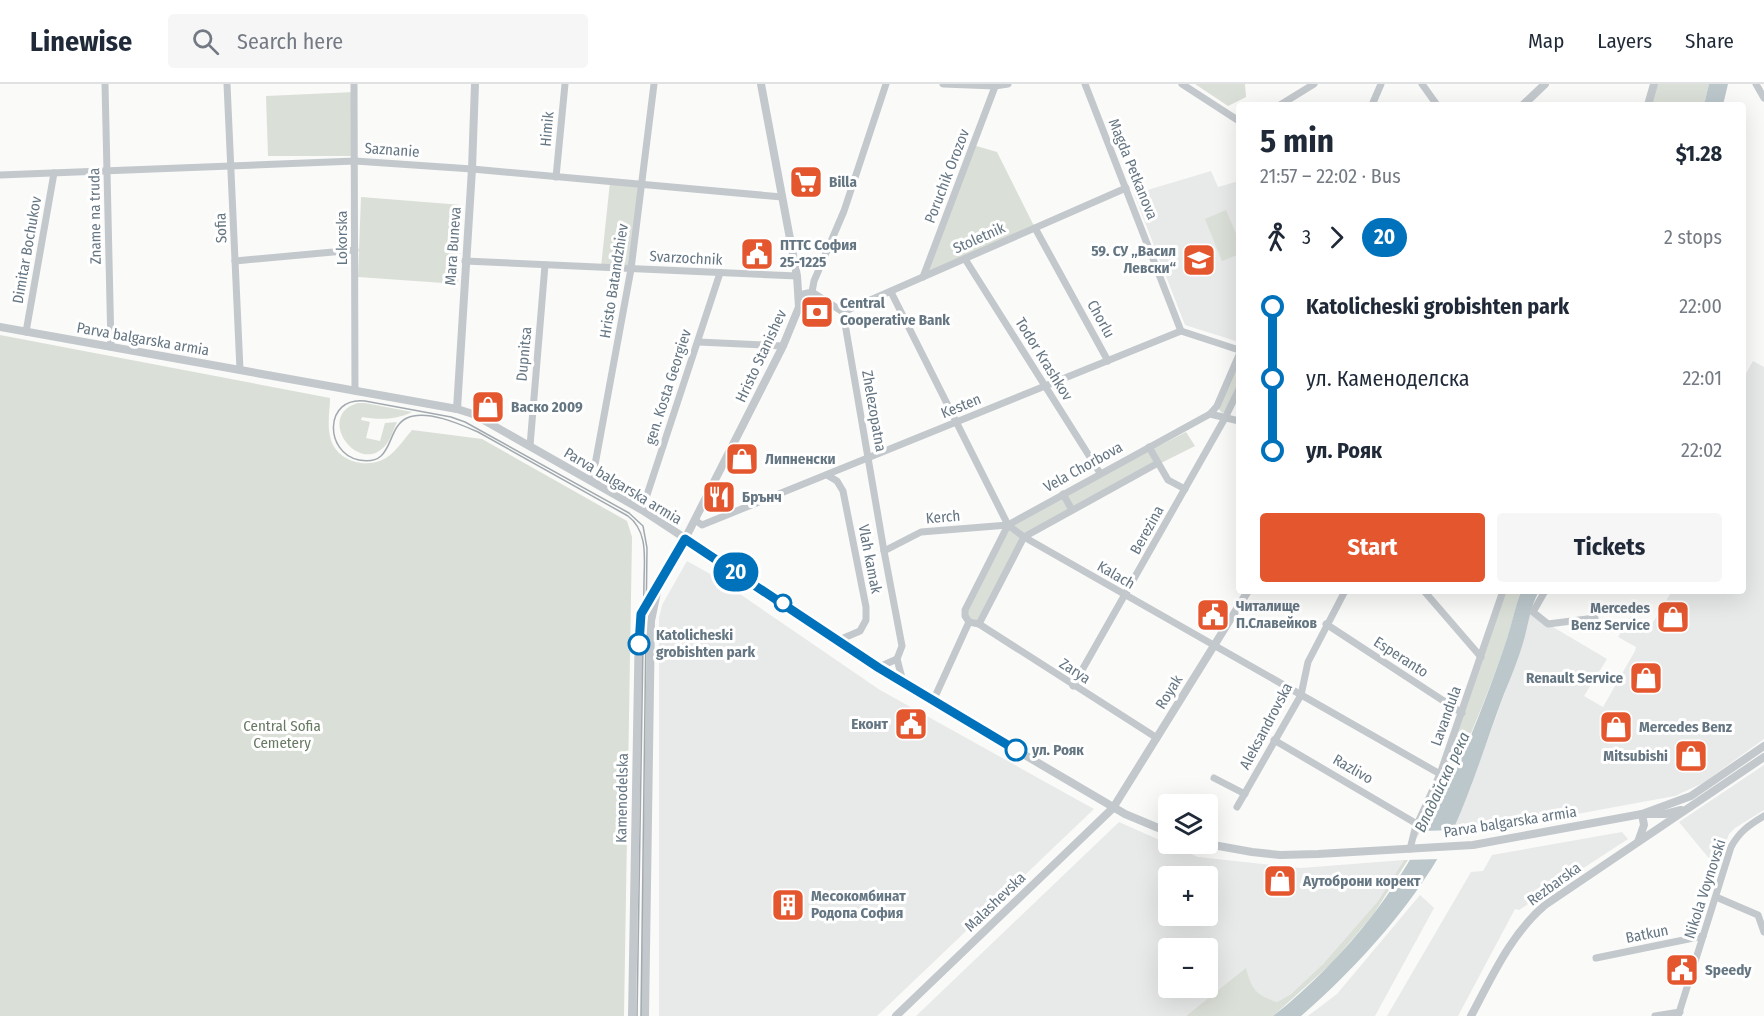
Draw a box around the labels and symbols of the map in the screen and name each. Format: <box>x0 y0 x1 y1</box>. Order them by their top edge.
street label: Himik <box>537 111 557 147</box>
street label: Magda Petkanova <box>1105 116 1161 222</box>
street label: Poruchik Orozov <box>921 126 973 226</box>
street label: Saznanie <box>364 139 420 161</box>
supermarket icon: Billa <box>788 164 824 200</box>
street label: Zname na truda <box>85 167 105 265</box>
place label: Billa <box>829 173 857 191</box>
street label: Dimitar Bochukov <box>9 195 45 305</box>
street label: Mara Buneva <box>441 206 465 286</box>
street label: Lokorska <box>333 211 351 265</box>
street label: Sofia <box>211 212 231 244</box>
street label: Stoletnik <box>950 219 1008 257</box>
street label: Hristo Batandzhiev <box>596 222 632 340</box>
public building icon: ПТТС София 25-1225 <box>739 236 775 272</box>
place label: ПТТС София 25-1225 <box>779 236 857 271</box>
place label: 59. СУ „Васил Левски“ <box>1091 242 1176 277</box>
school or university icon: 59. СУ „Васил Левски“ <box>1181 242 1217 278</box>
street label: Svarzochnik <box>649 247 723 269</box>
bank icon: Central Cooperative Bank <box>799 294 835 330</box>
place label: Central Cooperative Bank <box>840 294 950 329</box>
street label: Chorlu <box>1083 297 1119 341</box>
street label: Hristo Stanishev <box>732 306 790 405</box>
street label: Todor Krashkov <box>1011 314 1077 404</box>
street label: Parva balgarska armia <box>75 318 211 360</box>
street label: Dupnitsa <box>513 326 535 382</box>
street label: gen. Kosta Georgiev <box>641 327 695 447</box>
street label: Zhelezopatna <box>858 369 890 453</box>
shop icon: Васко 2009 <box>470 389 506 425</box>
street label: Kesten <box>938 390 984 422</box>
place label: Васко 2009 <box>511 398 583 416</box>
street label: Vela Chorbova <box>1040 438 1126 496</box>
shop icon: Липненски <box>724 441 760 477</box>
street label: Parva balgarska armia <box>561 444 685 528</box>
place label: Липненски <box>765 450 835 468</box>
restaurant icon: Брънч <box>701 479 737 515</box>
place label: Брънч <box>742 488 782 506</box>
street label: Berezina <box>1126 503 1168 557</box>
street label: Kerch <box>925 507 961 527</box>
street label: Vlah kamak <box>854 523 886 595</box>
line badge: 20 <box>709 552 763 592</box>
street label: Kalach <box>1094 557 1138 593</box>
unlabelled marker <box>774 594 792 612</box>
public building icon: Читалище П.Славейков <box>1195 597 1231 633</box>
place label: Читалище П.Славейков <box>1236 597 1318 632</box>
place label: Mercedes Benz Service <box>1571 599 1650 634</box>
shop icon: Mercedes Benz Service <box>1655 599 1691 635</box>
place label: Katolicheski grobishten park <box>656 626 756 661</box>
marker: Katolicheski grobishten park <box>628 633 650 655</box>
street label: Esperanto <box>1370 633 1432 681</box>
street label: Zarya <box>1056 654 1094 688</box>
shop icon: Renault Service <box>1628 660 1664 696</box>
place label: Renault Service <box>1526 669 1623 687</box>
street label: Royak <box>1152 672 1186 712</box>
street label: Aleksandrovska <box>1236 680 1296 772</box>
street label: Lavandula <box>1427 684 1465 748</box>
public building icon: Еконт <box>893 706 929 742</box>
shop icon: Mercedes Benz <box>1598 709 1634 745</box>
place label: Еконт <box>851 715 889 733</box>
park label: Central Sofia Cemetery <box>243 717 321 752</box>
place label: Mercedes Benz <box>1639 718 1733 736</box>
water label: Владайска река <box>1410 729 1474 835</box>
shop icon: Mitsubishi <box>1673 738 1709 774</box>
marker: ул. Рояк <box>1005 739 1027 761</box>
place label: ул. Рояк <box>1031 741 1084 759</box>
place label: Mitsubishi <box>1603 747 1668 765</box>
street label: Razlivo <box>1330 750 1376 788</box>
street label: Kamenodelska <box>612 753 632 843</box>
street label: Parva balgarska armia <box>1442 803 1578 841</box>
street label: Nikola Voynovski <box>1680 837 1730 941</box>
street label: Rezbarska <box>1524 859 1584 909</box>
shop icon: Аутоброни корект <box>1262 863 1298 899</box>
street label: Malashevska <box>961 869 1029 935</box>
place label: Аутоброни корект <box>1302 872 1421 890</box>
building icon: Месокомбинат Родопа София <box>770 887 806 923</box>
place label: Месокомбинат Родопа София <box>811 887 906 922</box>
street label: Batkun <box>1624 921 1670 947</box>
public building icon: Speedy <box>1664 952 1700 988</box>
place label: Speedy <box>1705 961 1752 979</box>

